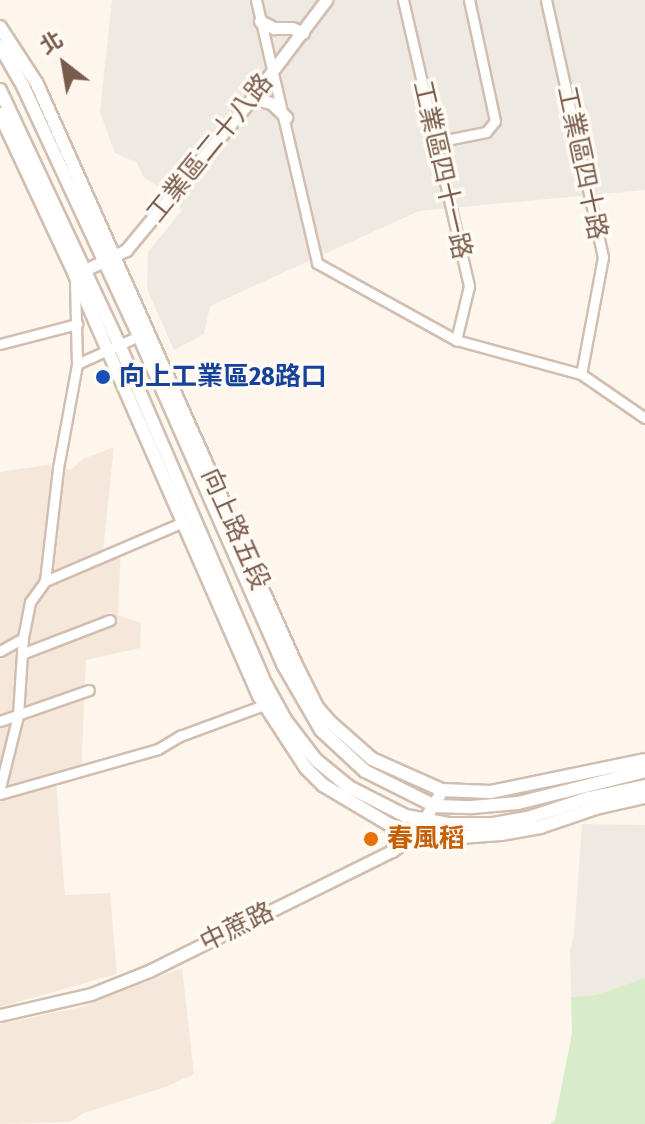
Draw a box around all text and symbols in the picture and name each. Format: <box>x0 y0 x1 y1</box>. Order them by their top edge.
north arrow <box>24 24 104 104</box>
text: 北 <box>35 26 68 60</box>
street label: 工業區二十八路 <box>141 67 279 229</box>
street label: 工業區四十一路 <box>406 78 478 262</box>
street label: 工業區四十路 <box>551 83 613 243</box>
place label: 向上工業區28路口 <box>119 361 327 393</box>
marker: 向上工業區28路口 <box>94 368 112 386</box>
street label: 向上路五段 <box>194 463 276 595</box>
place label: 春風稻 <box>387 823 465 855</box>
marker: 春風稻 <box>362 830 380 848</box>
street label: 中蔗路 <box>195 896 279 958</box>

